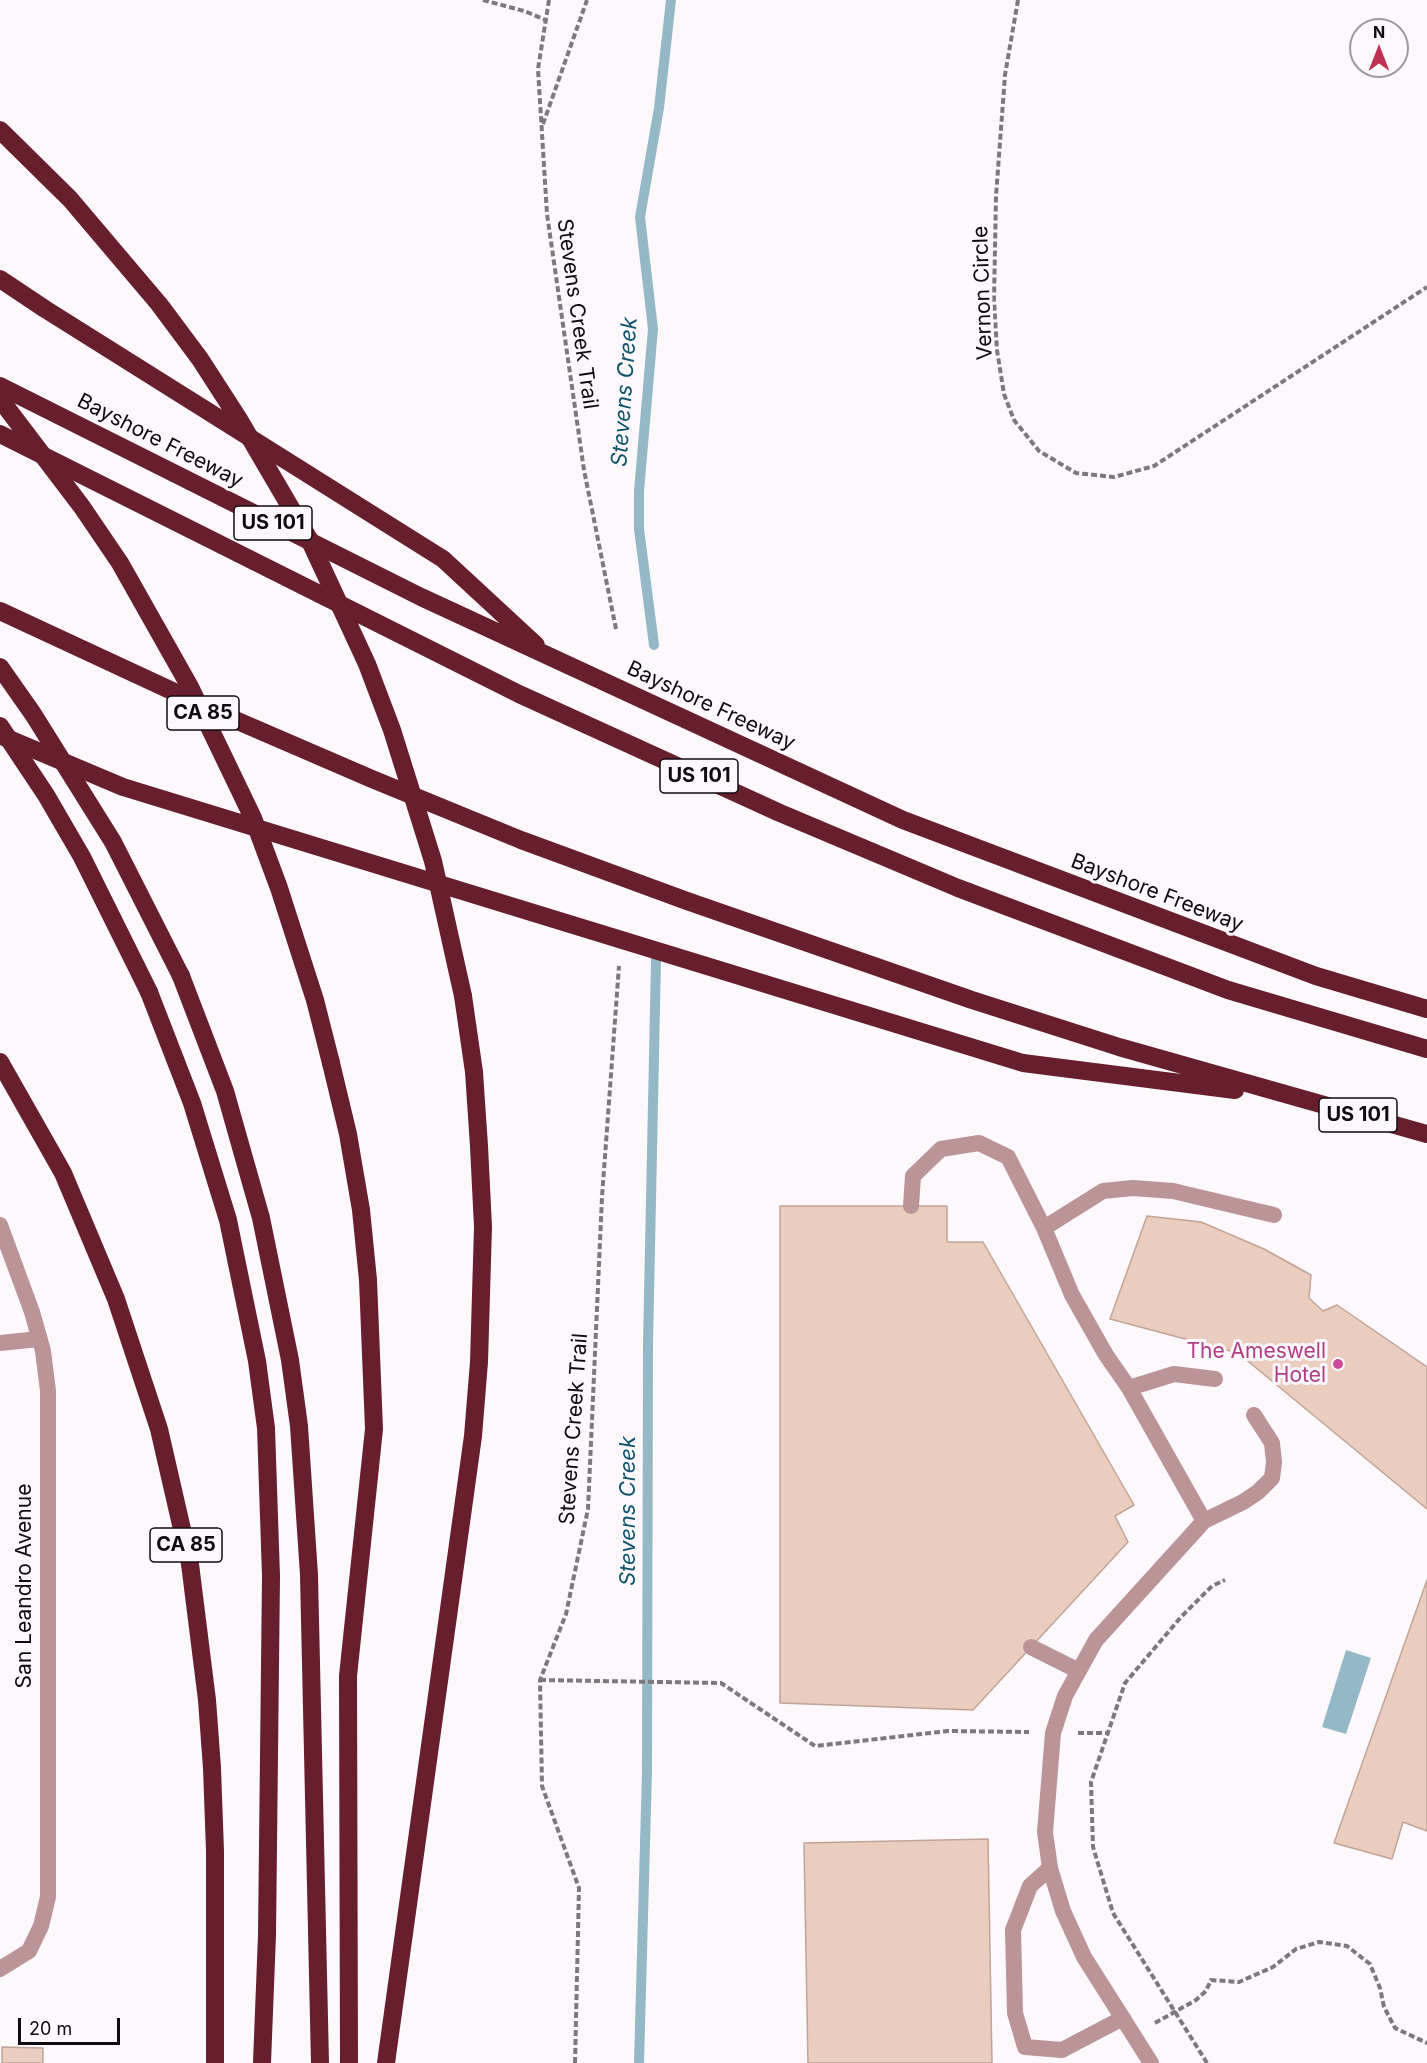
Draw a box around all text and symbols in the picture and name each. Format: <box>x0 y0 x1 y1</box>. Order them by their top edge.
north arrow <box>1349 18 1409 78</box>
text: N <box>1373 22 1385 42</box>
street label: Stevens Creek Trail <box>551 217 603 411</box>
street label: Vernon Circle <box>968 225 998 361</box>
water label: Stevens Creek <box>607 316 643 468</box>
street label: Bayshore Freeway <box>73 388 247 494</box>
road number: US 101 <box>234 506 312 540</box>
street label: Bayshore Freeway <box>623 656 799 756</box>
road number: CA 85 <box>167 696 239 730</box>
road number: US 101 <box>660 759 738 793</box>
street label: Bayshore Freeway <box>1067 848 1247 938</box>
road number: US 101 <box>1319 1098 1397 1132</box>
street label: Stevens Creek Trail <box>555 1332 593 1526</box>
place label: The Ameswell Hotel <box>1186 1339 1326 1389</box>
marker: The Ameswell Hotel <box>1331 1357 1345 1371</box>
water label: Stevens Creek <box>615 1436 641 1586</box>
street label: San Leandro Avenue <box>12 1484 38 1688</box>
road number: CA 85 <box>150 1528 222 1562</box>
scale bar <box>21 2006 123 2044</box>
text: 20 m <box>29 2018 72 2039</box>

